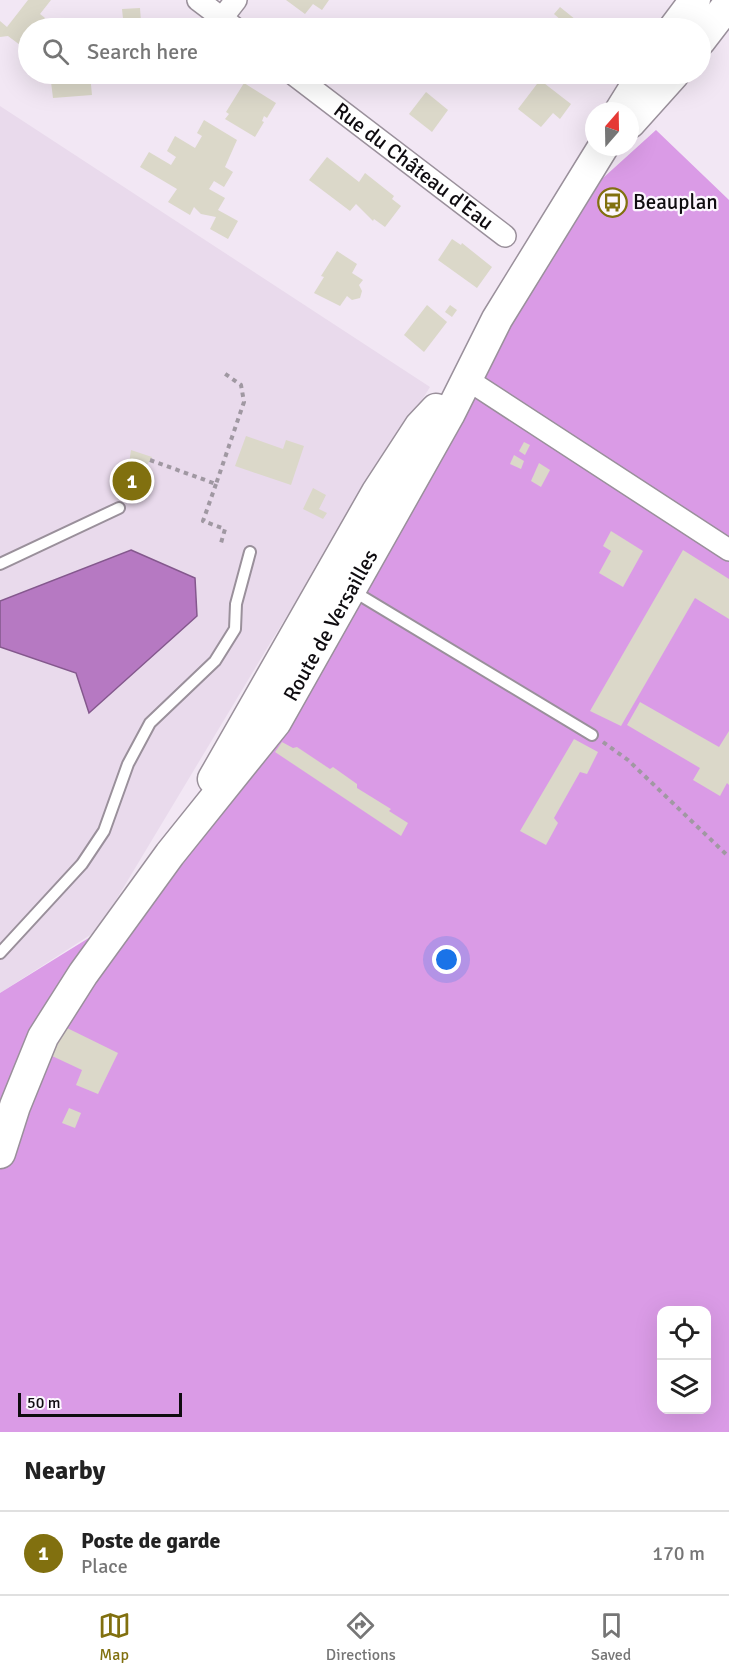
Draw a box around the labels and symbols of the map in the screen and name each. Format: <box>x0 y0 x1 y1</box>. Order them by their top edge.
street label: Rue du Château d'Eau <box>329 97 499 236</box>
north arrow <box>585 102 639 156</box>
bus stop icon: Beauplan <box>596 186 628 218</box>
place label: Beauplan <box>633 189 718 215</box>
pin: 1 <box>112 458 152 504</box>
street label: Route de Versailles <box>278 545 384 706</box>
your location <box>432 945 461 974</box>
scale bar <box>18 1390 182 1418</box>

